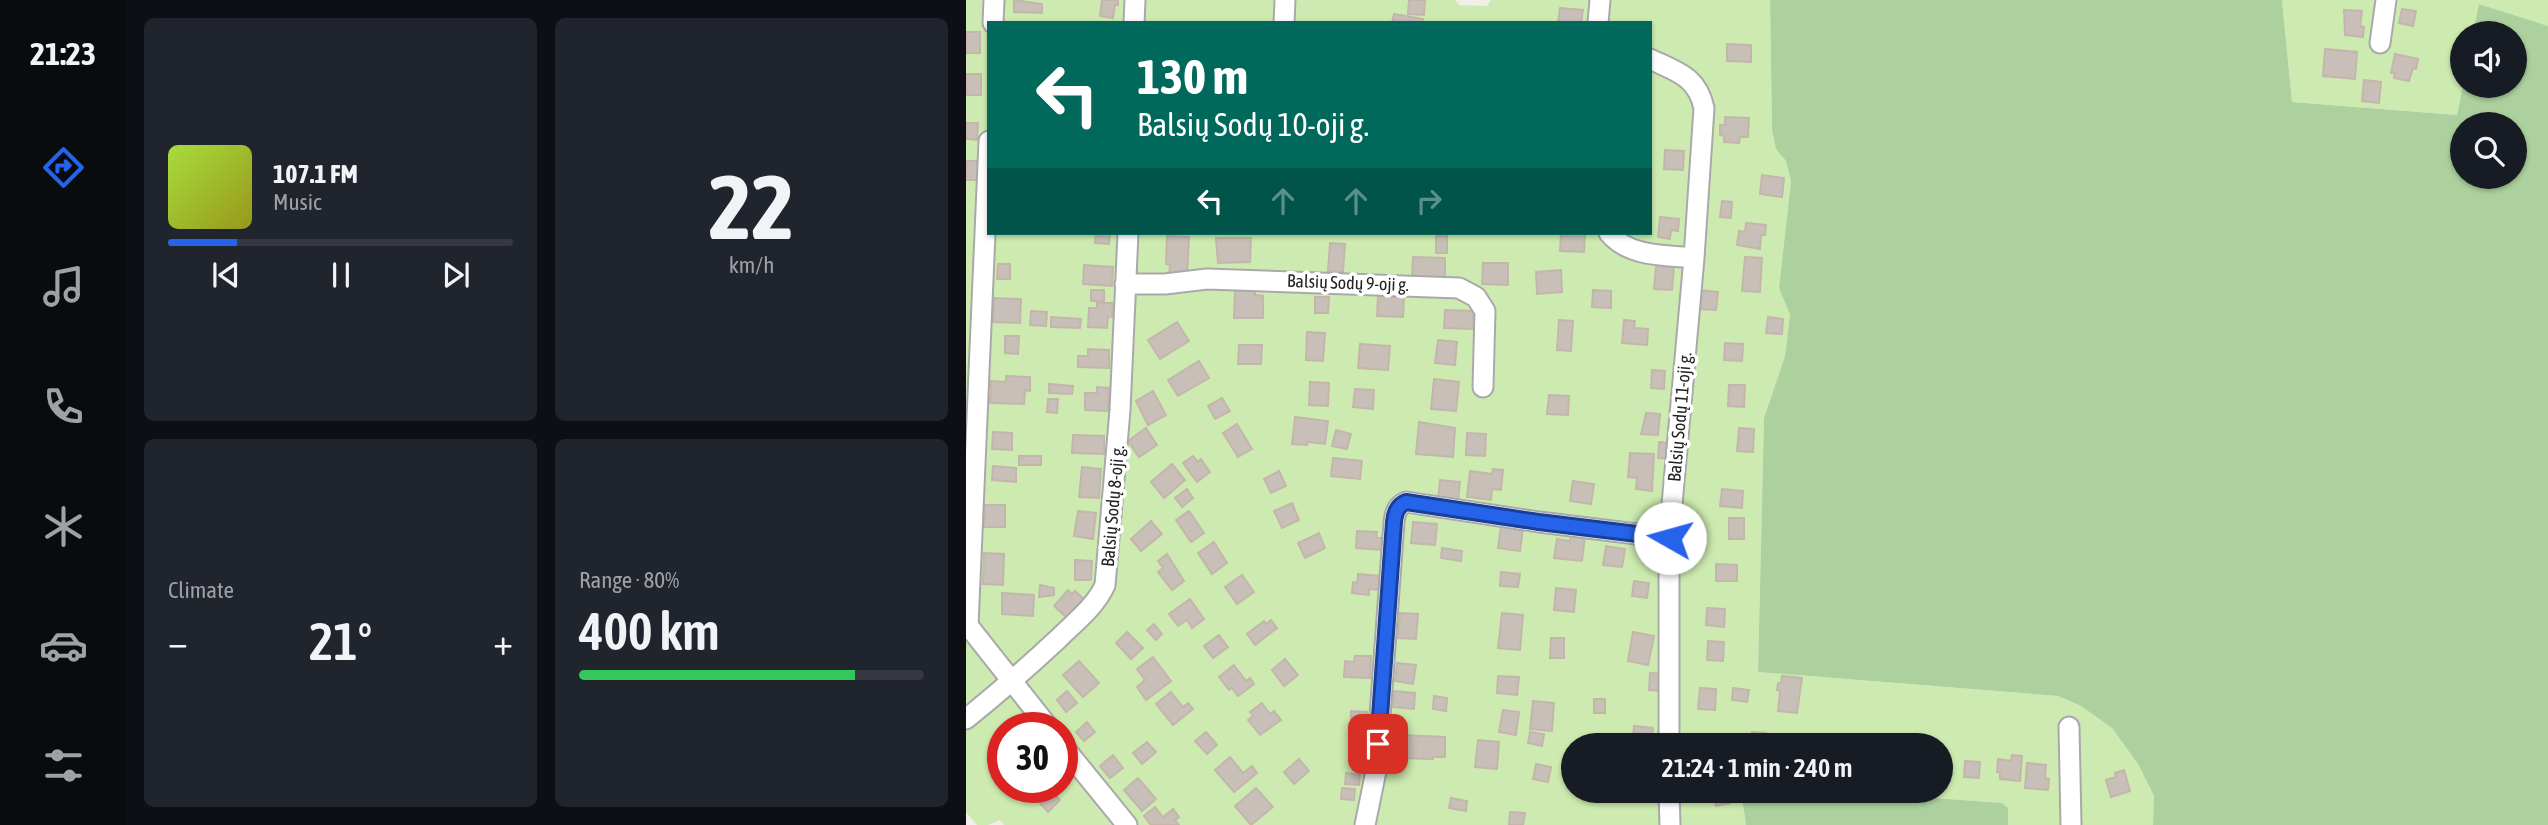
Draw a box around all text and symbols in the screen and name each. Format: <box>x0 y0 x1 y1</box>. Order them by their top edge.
map controls <box>2450 21 2527 189</box>
button: sound <box>2450 21 2527 98</box>
text: 21:23 <box>30 35 96 72</box>
text: 130 m <box>1137 48 1248 104</box>
icon: left <box>1022 49 1113 140</box>
text: Balsių Sodų 10-oji g. <box>1137 106 1369 143</box>
button: search <box>2450 112 2527 189</box>
icon: directions <box>39 143 88 192</box>
text: 22 <box>709 154 794 258</box>
text: 107.1 FM <box>273 159 358 189</box>
icon: left <box>1191 182 1229 220</box>
icon: ahead <box>1264 182 1302 220</box>
icon: ahead <box>1337 182 1375 220</box>
icon: right <box>1410 182 1448 220</box>
text: Music <box>273 189 321 215</box>
text: km/h <box>729 252 774 278</box>
icon: previous <box>207 256 245 294</box>
icon: pause <box>322 256 360 294</box>
icon: next <box>437 256 475 294</box>
icon: music <box>39 262 88 311</box>
street label: Balsių Sodų 9-oji g. <box>1287 270 1409 295</box>
street label: Balsių Sodų 11-oji g. <box>1663 351 1696 482</box>
icon: phone <box>39 382 88 431</box>
street label: Balsių Sodų 8-oji g. <box>1097 444 1128 568</box>
position arrow <box>1633 501 1707 575</box>
icon: climate <box>39 502 88 551</box>
text: Range · 80% <box>579 567 679 593</box>
text: Climate <box>168 577 234 603</box>
text: 400 km <box>579 601 720 661</box>
text: 21° <box>309 611 372 671</box>
text: − <box>168 620 188 663</box>
text: + <box>493 620 513 663</box>
icon: car <box>39 621 88 670</box>
speed limit sign: 30 <box>987 712 1078 803</box>
pin <box>1348 714 1408 774</box>
icon: arrive <box>1359 725 1397 763</box>
icon: filters <box>39 741 88 790</box>
text: 21:24 · 1 min · 240 m <box>1662 753 1852 783</box>

